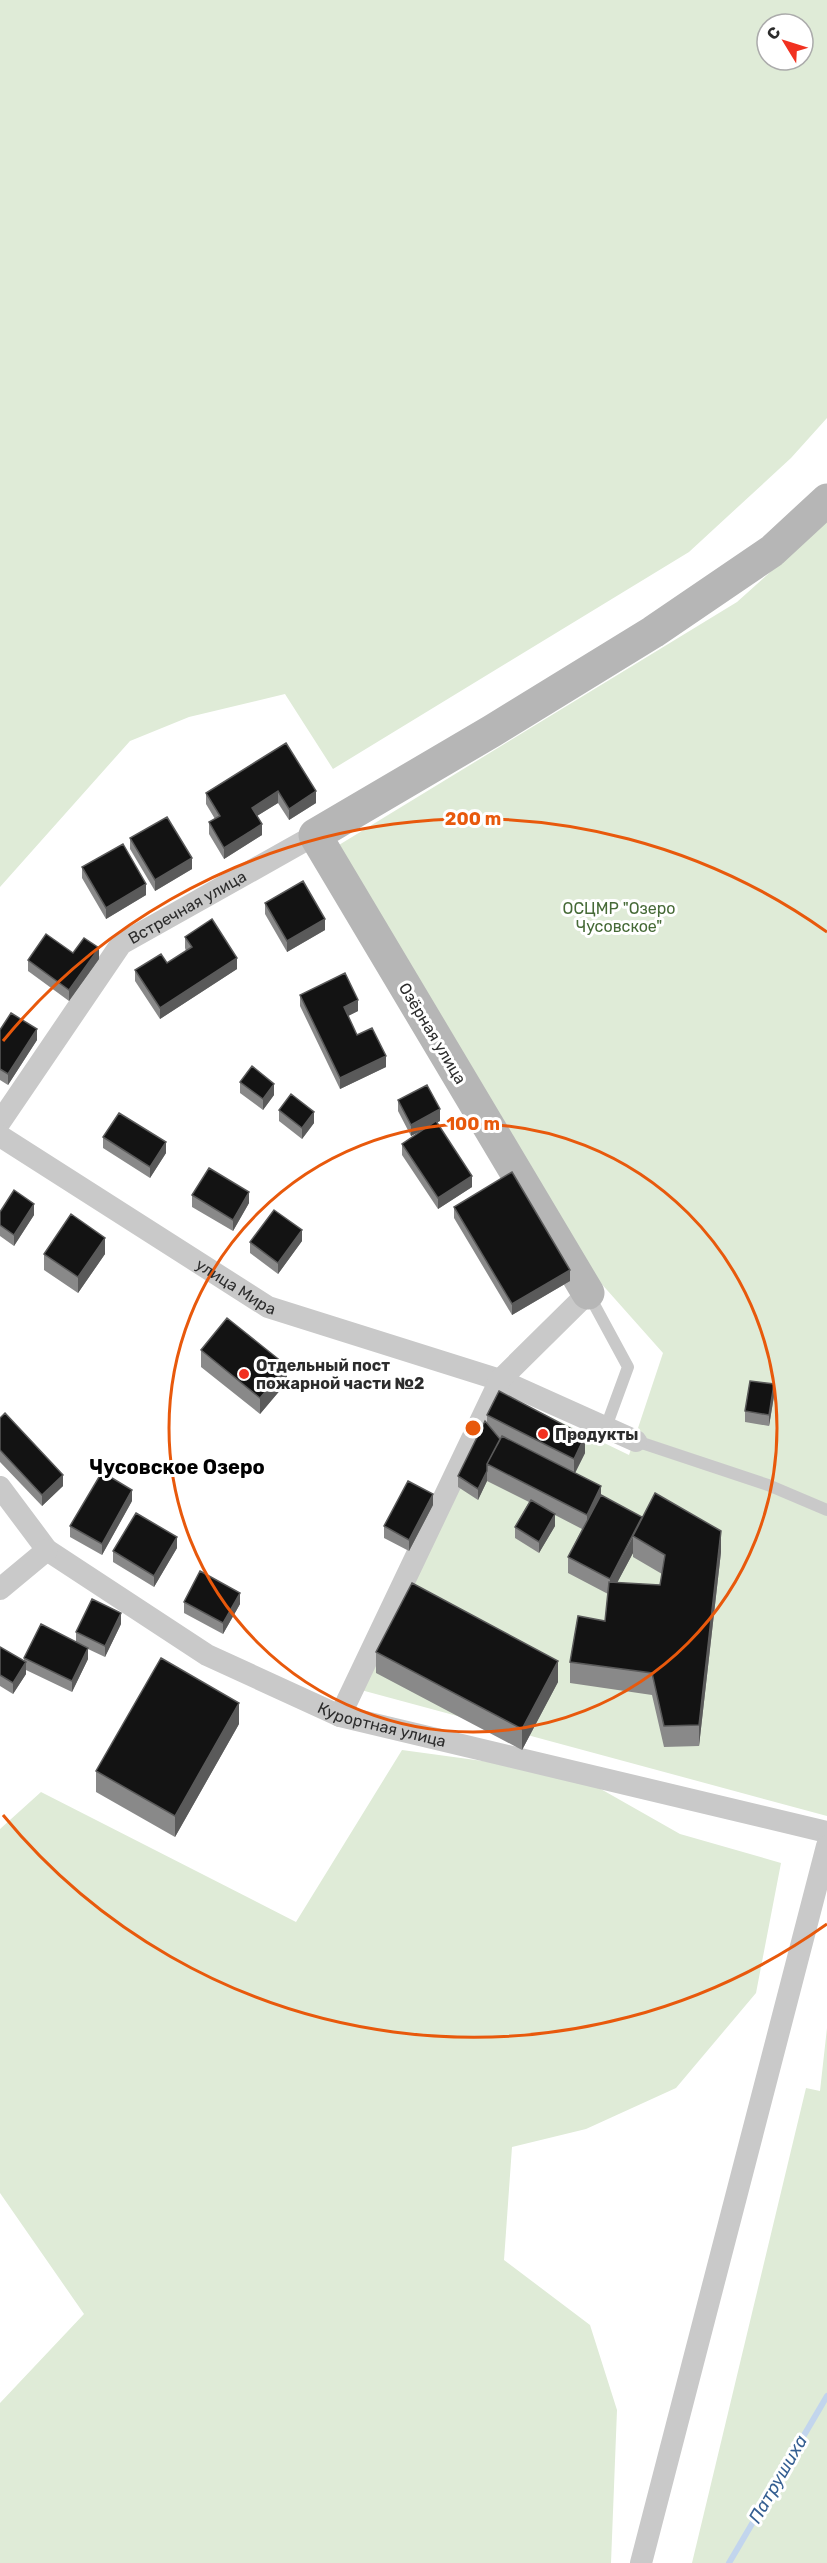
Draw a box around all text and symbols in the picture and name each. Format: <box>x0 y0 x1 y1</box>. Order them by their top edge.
north arrow <box>755 12 815 72</box>
text: С <box>763 23 785 43</box>
text: 200 m <box>445 808 501 830</box>
street label: Встречная улица <box>125 867 250 948</box>
park label: ОСЦМР "Озеро Чусовское" <box>563 899 675 936</box>
street label: Озёрная улица <box>395 979 470 1087</box>
text: 100 m <box>446 1113 500 1135</box>
street label: улица Мира <box>192 1255 278 1319</box>
place label: Отдельный пост пожарной части №2 <box>256 1356 425 1393</box>
marker: Отдельный пост пожарной части №2 <box>237 1367 251 1381</box>
centre of rings <box>463 1418 483 1438</box>
place label: Продукты <box>555 1425 638 1444</box>
marker: Продукты <box>536 1427 550 1441</box>
district label: Чусовское Озеро <box>89 1455 265 1479</box>
street label: Курортная улица <box>315 1698 448 1751</box>
water label: Патрушиха <box>744 2431 812 2527</box>

